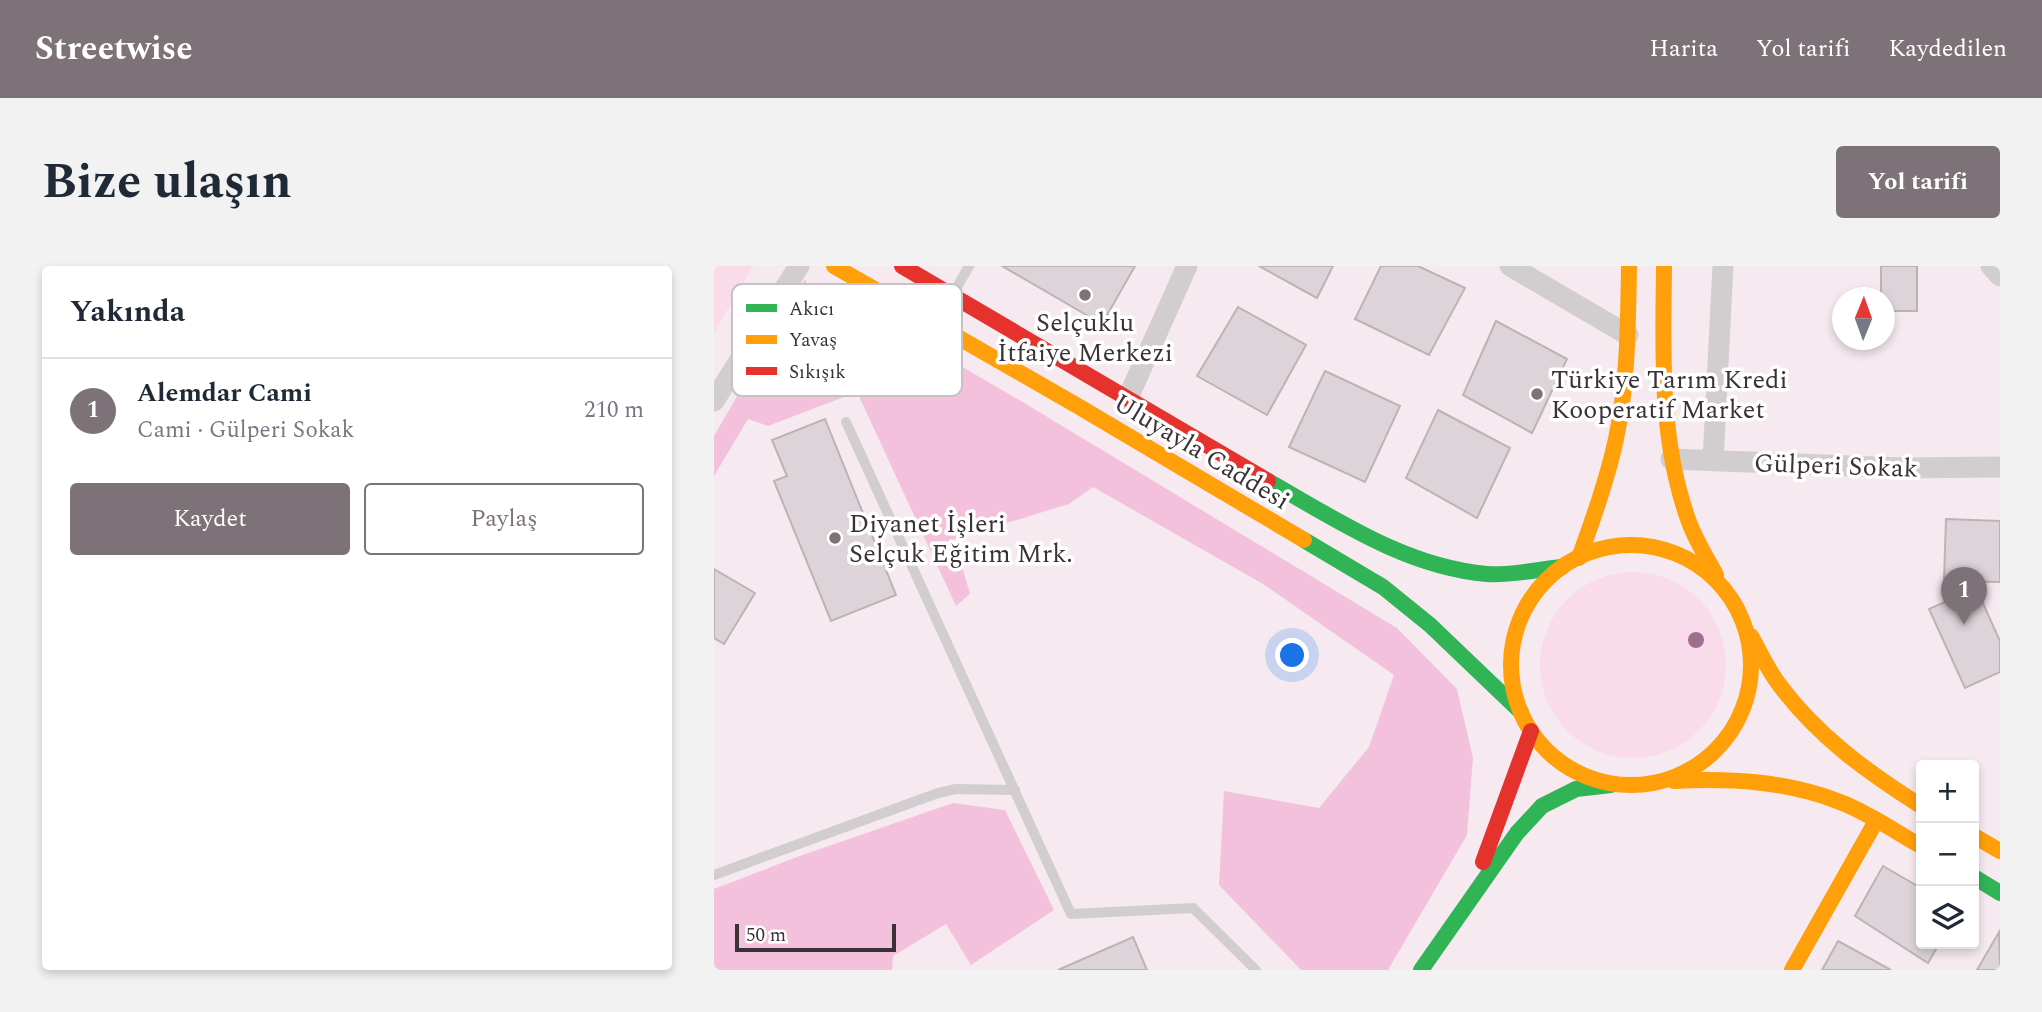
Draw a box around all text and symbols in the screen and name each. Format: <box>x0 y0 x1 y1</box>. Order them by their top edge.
text: Streetwise <box>35 24 193 74</box>
text: Harita <box>1649 31 1718 67</box>
text: Yol tarifi <box>1756 31 1850 67</box>
text: Kaydedilen <box>1888 31 2007 67</box>
text: Bize ulaşın <box>42 145 292 220</box>
button: Yol tarifi <box>1836 146 2000 218</box>
legend <box>732 284 962 396</box>
marker: Selçuklu İtfaiye Merkezi <box>1077 287 1093 303</box>
north arrow <box>1832 287 1895 350</box>
text: Yakında <box>70 289 185 335</box>
text: Akıcı <box>789 295 834 324</box>
place label: Selçuklu İtfaiye Merkezi <box>997 303 1173 373</box>
text: Yavaş <box>789 326 837 355</box>
text: Sıkışık <box>789 358 846 387</box>
place label: Türkiye Tarım Kredi Kooperatif Market <box>1551 360 1788 430</box>
text: Alemdar Cami <box>137 373 312 413</box>
street label: Uluyayla Caddesi <box>1105 383 1298 521</box>
marker: Türkiye Tarım Kredi Kooperatif Market <box>1529 386 1545 402</box>
text: 1 <box>87 393 99 428</box>
text: 210 m <box>584 393 644 428</box>
text: Cami · Gülperi Sokak <box>137 413 354 448</box>
street label: Gülperi Sokak <box>1753 443 1919 489</box>
button: Kaydet <box>70 483 350 555</box>
button: Paylaş <box>364 483 644 555</box>
place label: Diyanet İşleri Selçuk Eğitim Mrk. <box>849 504 1073 574</box>
marker: Diyanet İşleri Selçuk Eğitim Mrk. <box>827 530 843 546</box>
pin: 1 <box>1941 567 1987 625</box>
your location <box>1275 638 1309 672</box>
map controls <box>1916 760 1979 949</box>
button: + <box>1916 760 1979 823</box>
button: − <box>1916 823 1979 886</box>
button: layers <box>1916 886 1979 949</box>
scale bar <box>735 921 896 953</box>
text: 50 m <box>746 921 786 950</box>

